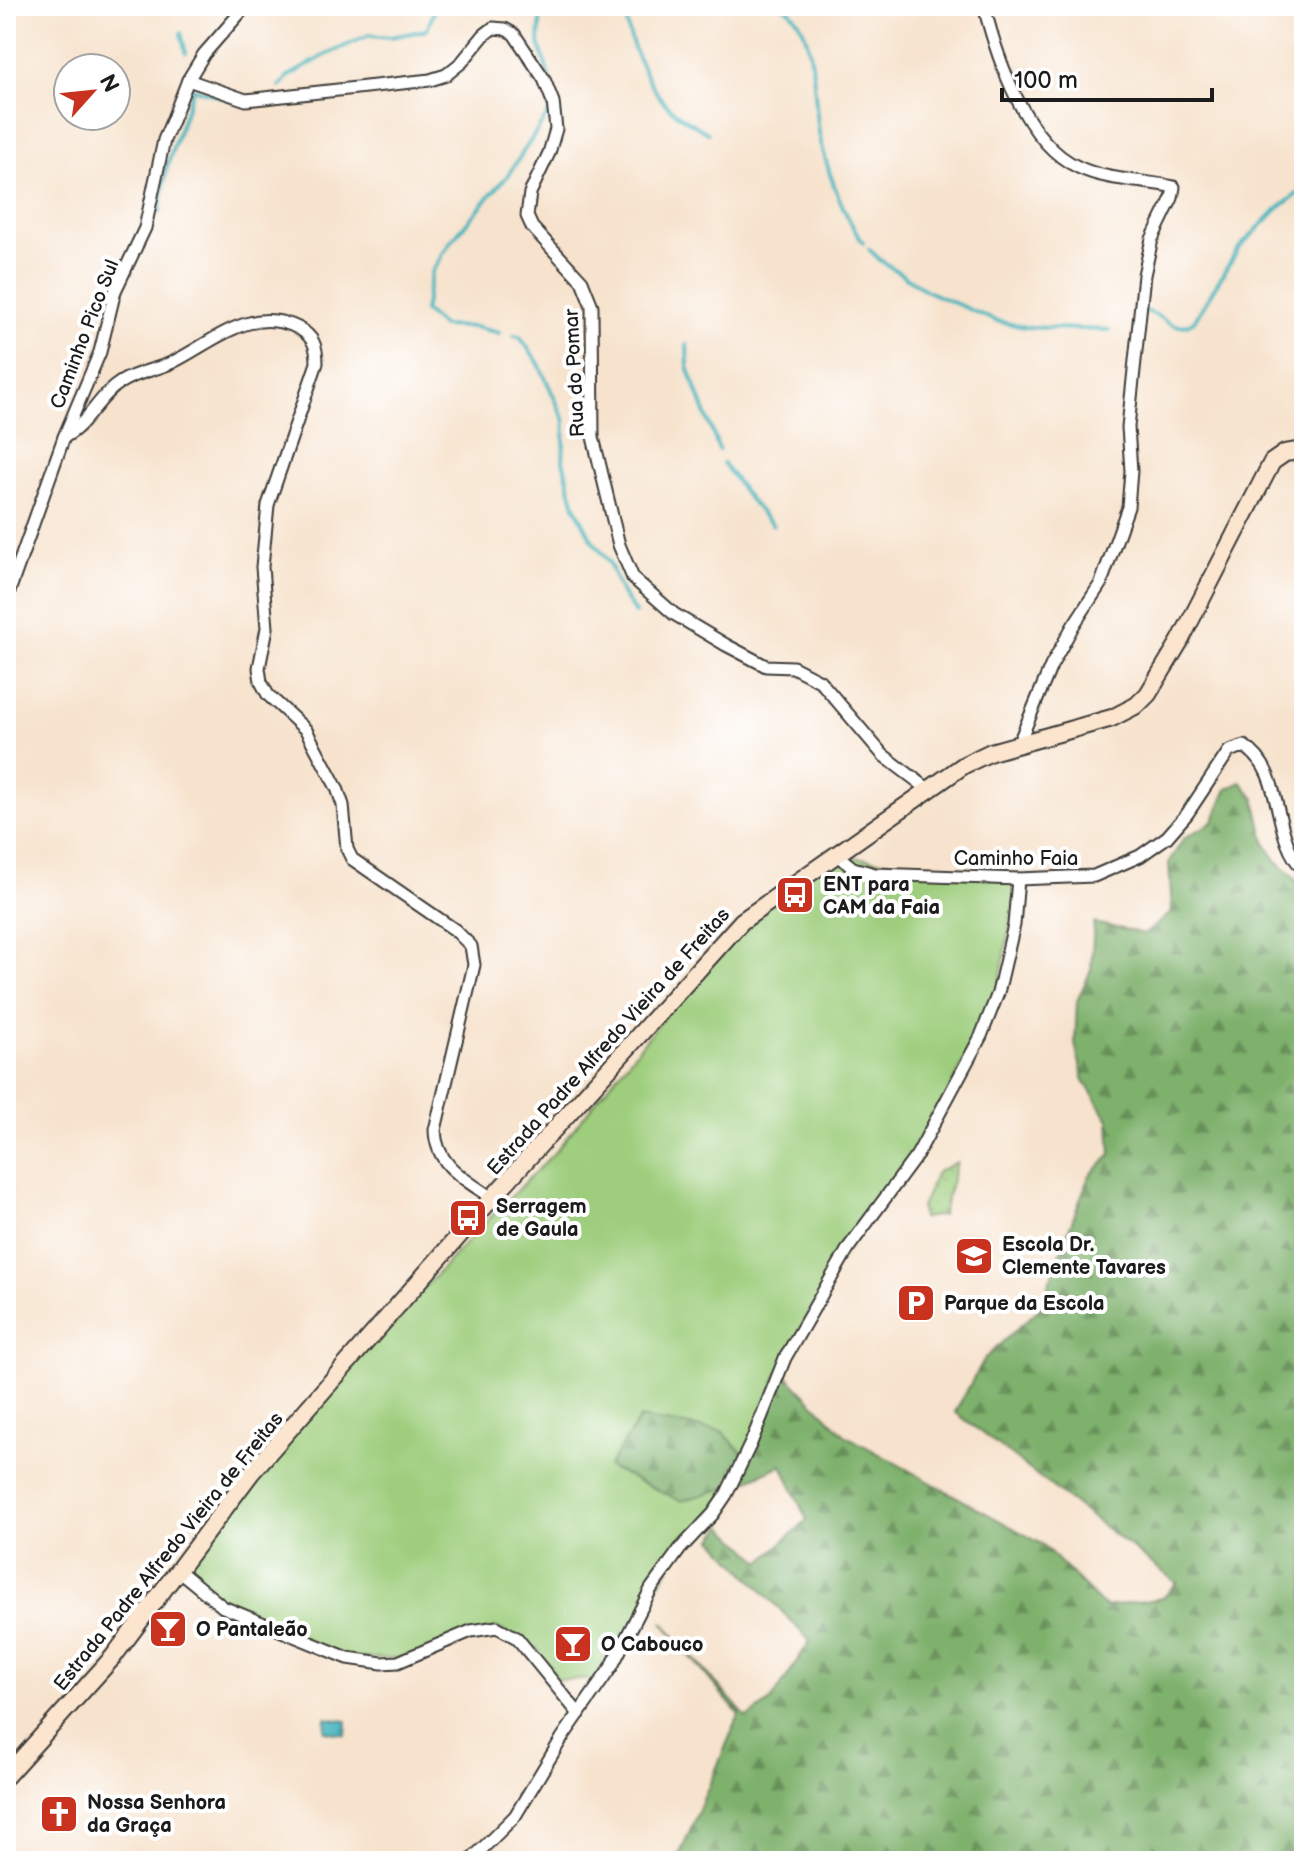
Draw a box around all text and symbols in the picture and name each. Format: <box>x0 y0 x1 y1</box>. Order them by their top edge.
north arrow <box>52 52 132 132</box>
scale bar <box>1002 52 1212 102</box>
text: 100 m <box>1014 66 1078 95</box>
text: N <box>93 70 124 97</box>
street label: Caminho Pico Sul <box>45 256 124 412</box>
street label: Rua do Pomar <box>560 307 590 438</box>
street label: Caminho Faia <box>954 847 1078 871</box>
place label: ENT para CAM da Faia <box>823 873 940 920</box>
bus stop icon: ENT para CAM da Faia <box>774 874 816 916</box>
street label: Estrada Padre Alfredo Vieira de Freitas <box>482 903 735 1180</box>
place label: Serragem de Gaula <box>496 1195 587 1242</box>
bus stop icon: Serragem de Gaula <box>447 1197 489 1239</box>
place label: Escola Dr. Clemente Tavares <box>1002 1233 1166 1280</box>
school or university icon: Escola Dr. Clemente Tavares <box>953 1235 995 1277</box>
parking icon: Parque da Escola <box>895 1282 937 1324</box>
place label: Parque da Escola <box>944 1292 1104 1316</box>
street label: Estrada Padre Alfredo Vieira de Freitas <box>49 1408 289 1696</box>
bar icon: O Pantaleão <box>147 1608 189 1650</box>
place label: O Pantaleão <box>196 1618 308 1642</box>
bar icon: O Cabouco <box>552 1623 594 1665</box>
place label: O Cabouco <box>601 1633 703 1657</box>
place label: Nossa Senhora da Graça <box>87 1791 226 1838</box>
church icon: Nossa Senhora da Graça <box>38 1793 80 1835</box>

